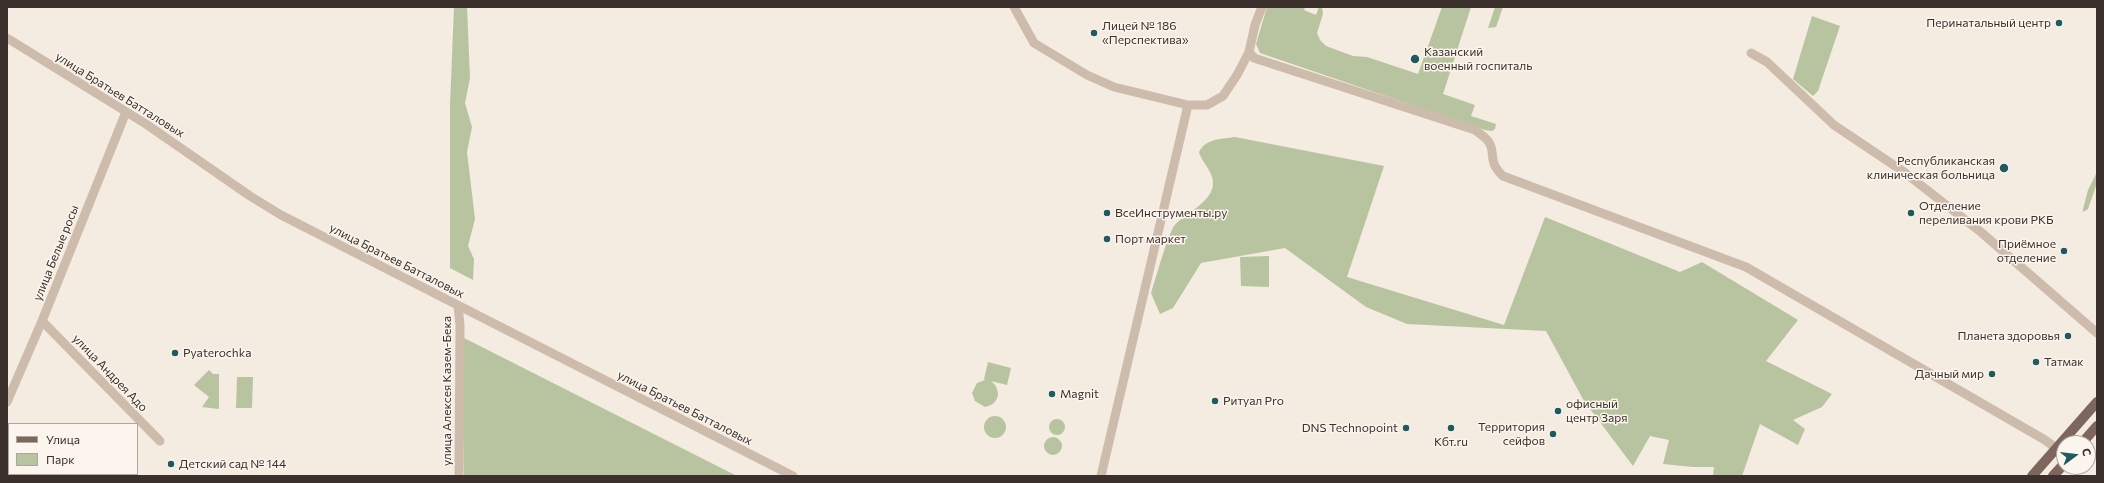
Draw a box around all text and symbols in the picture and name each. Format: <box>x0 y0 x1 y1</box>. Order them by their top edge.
place label: Перинатальный центр <box>1926 16 2051 30</box>
marker: Перинатальный центр <box>2054 18 2064 28</box>
place label: Лицей № 186 «Перспектива» <box>1102 19 1189 47</box>
marker: Лицей № 186 «Перспектива» <box>1089 28 1099 38</box>
place label: Казанский военный госпиталь <box>1424 45 1532 73</box>
street label: улица Братьев Батталовых <box>53 49 187 141</box>
marker: Казанский военный госпиталь <box>1409 53 1421 65</box>
place label: Республиканская клиническая больница <box>1867 154 1995 182</box>
marker: Республиканская клиническая больница <box>1998 162 2010 174</box>
place label: Отделение переливания крови РКБ <box>1919 199 2053 227</box>
street label: улица Белые росы <box>30 203 82 303</box>
place label: ВсеИнструменты.ру <box>1115 206 1227 220</box>
marker: ВсеИнструменты.ру <box>1102 208 1112 218</box>
marker: Отделение переливания крови РКБ <box>1906 208 1916 218</box>
street label: улица Братьев Батталовых <box>327 221 467 301</box>
place label: Порт маркет <box>1115 232 1186 246</box>
marker: Порт маркет <box>1102 234 1112 244</box>
place label: Приёмное отделение <box>1997 237 2056 265</box>
marker: Приёмное отделение <box>2059 246 2069 256</box>
street label: улица Алексея Казем-Бека <box>440 316 454 466</box>
place label: Планета здоровья <box>1958 329 2060 343</box>
street label: улица Андрея Адо <box>70 331 150 415</box>
marker: Планета здоровья <box>2063 331 2073 341</box>
place label: Pyaterochka <box>183 346 251 360</box>
marker: Pyaterochka <box>170 348 180 358</box>
place label: Татмак <box>2044 355 2084 369</box>
marker: Татмак <box>2031 357 2041 367</box>
place label: Дачный мир <box>1915 367 1984 381</box>
street label: улица Братьев Батталовых <box>615 368 755 448</box>
marker: Дачный мир <box>1987 369 1997 379</box>
place label: Magnit <box>1060 387 1099 401</box>
marker: Magnit <box>1047 389 1057 399</box>
place label: Ритуал Pro <box>1223 394 1284 408</box>
marker: Ритуал Pro <box>1210 396 1220 406</box>
place label: офисный центр Заря <box>1566 397 1628 425</box>
marker: офисный центр Заря <box>1553 406 1563 416</box>
place label: Территория сейфов <box>1478 420 1545 448</box>
place label: DNS Technopoint <box>1302 421 1398 435</box>
legend <box>8 423 138 475</box>
marker: DNS Technopoint <box>1401 423 1411 433</box>
marker: Кбт.ru <box>1446 423 1456 433</box>
marker: Территория сейфов <box>1548 429 1558 439</box>
text: Улица <box>46 432 80 446</box>
place label: Кбт.ru <box>1434 435 1468 449</box>
north arrow <box>2056 435 2096 475</box>
text: С <box>2080 447 2094 457</box>
text: Парк <box>46 452 75 466</box>
place label: Детский сад № 144 <box>179 457 286 471</box>
marker: Детский сад № 144 <box>166 459 176 469</box>

